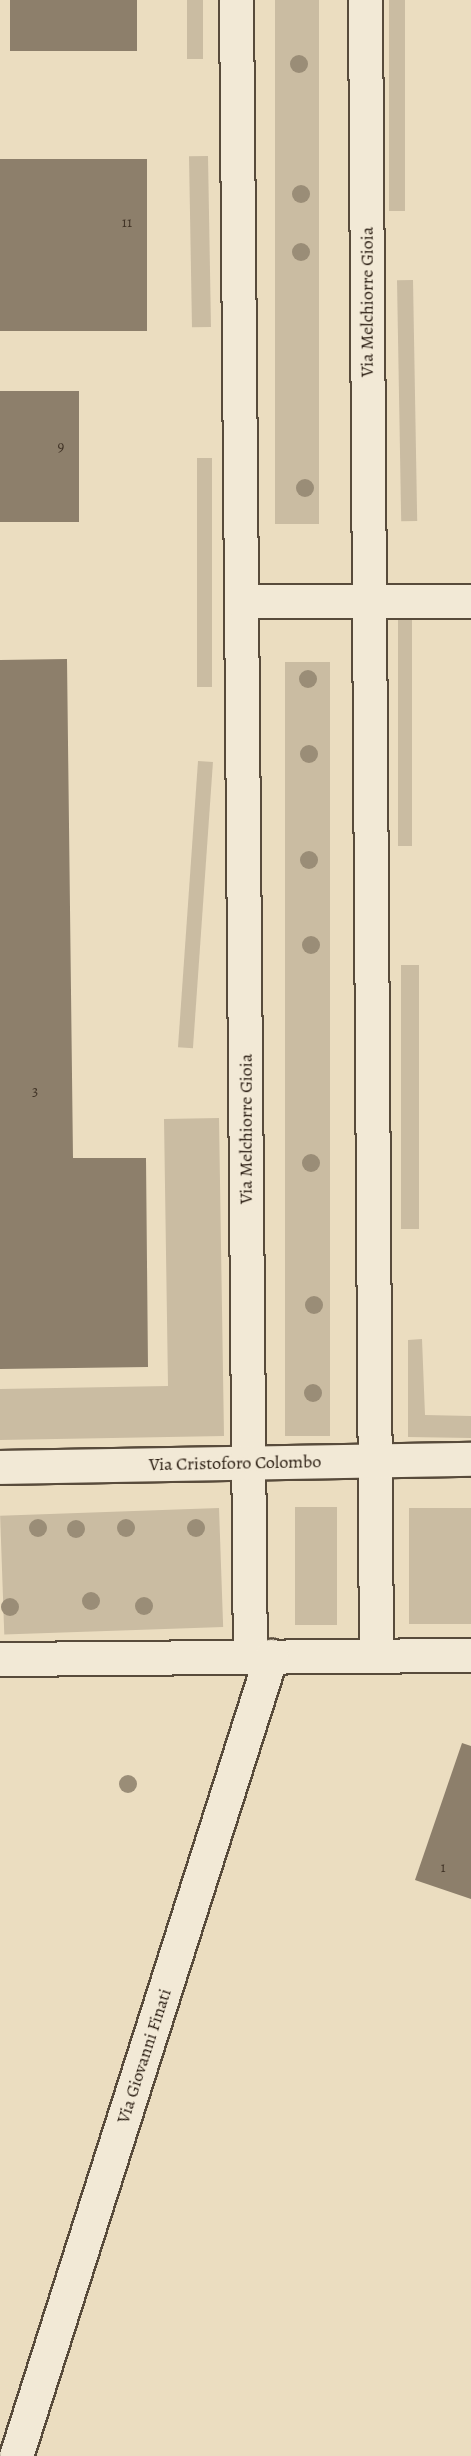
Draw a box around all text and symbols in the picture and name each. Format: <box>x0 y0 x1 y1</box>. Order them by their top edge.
house number: 11 <box>122 214 132 232</box>
street label: Via Melchiorre Gioia <box>356 227 378 377</box>
house number: 9 <box>58 438 64 456</box>
street label: Via Melchiorre Gioia <box>235 1054 257 1204</box>
house number: 3 <box>32 1083 38 1101</box>
street label: Via Cristoforo Colombo <box>149 1451 321 1475</box>
house number: 1 <box>440 1859 446 1877</box>
street label: Via Giovanni Finati <box>112 1986 176 2126</box>

